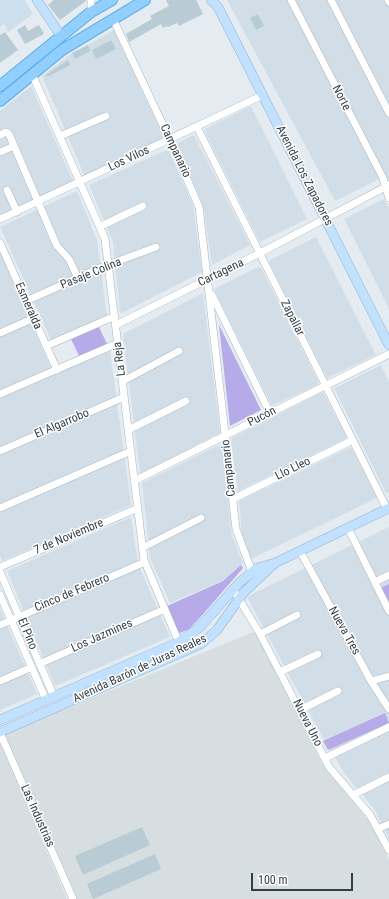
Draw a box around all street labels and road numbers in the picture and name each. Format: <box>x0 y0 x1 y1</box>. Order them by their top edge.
street label: Norte <box>329 83 353 113</box>
street label: Campanario <box>156 122 194 180</box>
street label: Avenida Los Zapadores <box>272 123 336 229</box>
street label: Los Vilos <box>106 143 152 175</box>
street label: Pasaje Colina <box>58 255 124 293</box>
street label: Cartagena <box>196 256 246 290</box>
street label: Esmeralda <box>11 280 45 332</box>
street label: Zapallar <box>277 298 307 338</box>
street label: La Reja <box>111 341 129 377</box>
street label: Pucón <box>245 404 279 430</box>
street label: El Algarrobo <box>33 406 91 442</box>
street label: Campanario <box>219 439 239 497</box>
street label: Llo Lleo <box>273 454 313 484</box>
street label: 7 de Noviembre <box>32 516 106 558</box>
street label: Cinco de Febrero <box>32 571 112 615</box>
street label: Nueva Tres <box>325 604 363 658</box>
street label: El Pino <box>14 616 40 652</box>
street label: Los Jazmines <box>69 616 135 656</box>
street label: Avenida Barón de Juras Reales <box>71 632 209 706</box>
street label: Nueva Uno <box>289 697 325 749</box>
street label: Las Industrias <box>17 783 57 849</box>

